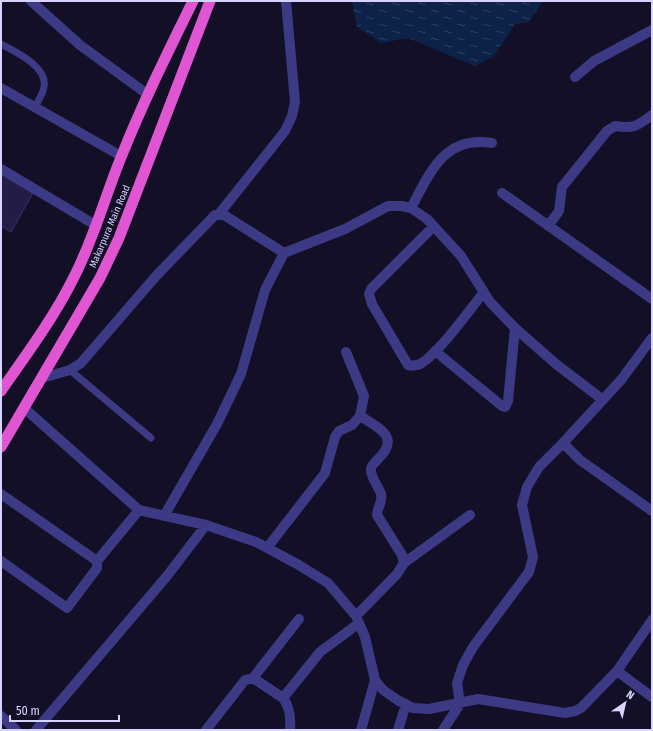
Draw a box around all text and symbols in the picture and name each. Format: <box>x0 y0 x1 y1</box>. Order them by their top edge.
street label: Makarpura Main Road <box>87 183 133 270</box>
north arrow <box>605 683 645 723</box>
text: N <box>624 688 637 702</box>
scale bar <box>10 697 119 723</box>
text: 50 m <box>16 704 40 718</box>

